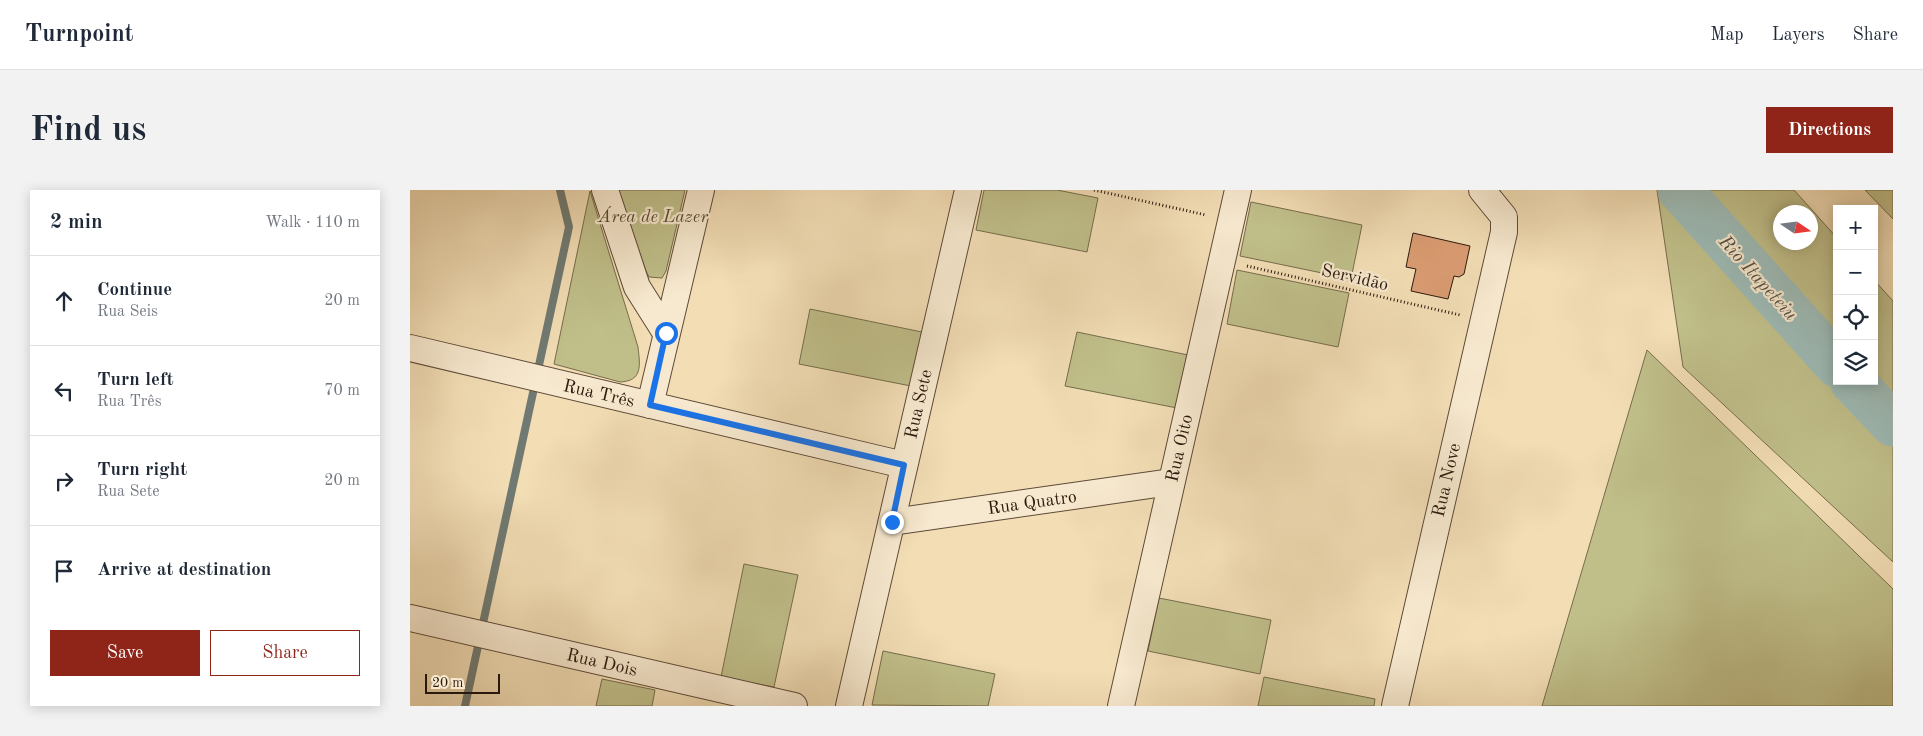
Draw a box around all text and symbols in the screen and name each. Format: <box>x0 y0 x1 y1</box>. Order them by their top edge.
text: Turnpoint <box>25 23 133 47</box>
text: Map <box>1710 26 1744 44</box>
text: Layers <box>1772 26 1824 44</box>
text: Share <box>1852 26 1898 44</box>
button: Directions <box>1766 107 1893 153</box>
text: Find us <box>30 113 146 148</box>
north arrow <box>1773 205 1818 250</box>
map controls <box>1833 205 1878 385</box>
button: + <box>1833 205 1878 250</box>
park label: Área de Lazer <box>597 206 709 226</box>
text: 2 min <box>50 212 103 233</box>
text: Walk · 110 m <box>265 215 360 231</box>
water label: Rio Itapeteiu <box>1714 232 1800 325</box>
button: − <box>1833 250 1878 295</box>
street label: Servidão <box>1319 262 1390 294</box>
text: Continue <box>97 281 172 300</box>
icon: ahead <box>50 287 78 315</box>
text: 20 m <box>324 293 360 309</box>
button: locate <box>1833 295 1878 340</box>
text: Rua Seis <box>97 304 158 320</box>
route start <box>655 322 678 345</box>
button: layers <box>1833 340 1878 385</box>
street label: Rua Sete <box>902 368 936 441</box>
text: Turn left <box>97 371 174 390</box>
icon: left <box>50 377 78 405</box>
street label: Rua Três <box>561 377 636 411</box>
text: 70 m <box>324 383 360 399</box>
text: Rua Três <box>97 394 162 410</box>
street label: Rua Oito <box>1163 412 1197 484</box>
street label: Rua Nove <box>1430 441 1464 519</box>
text: Turn right <box>97 461 187 480</box>
icon: right <box>50 467 78 495</box>
text: 20 m <box>324 473 360 489</box>
text: Rua Sete <box>97 484 160 500</box>
street label: Rua Quatro <box>986 488 1078 518</box>
route end <box>881 511 904 534</box>
icon: arrive <box>50 557 78 585</box>
text: Arrive at destination <box>97 561 271 580</box>
button: Save <box>50 630 200 676</box>
button: Share <box>210 630 360 676</box>
street label: Rua Dois <box>565 646 639 680</box>
scale bar <box>425 671 500 694</box>
text: 20 m <box>432 676 463 690</box>

